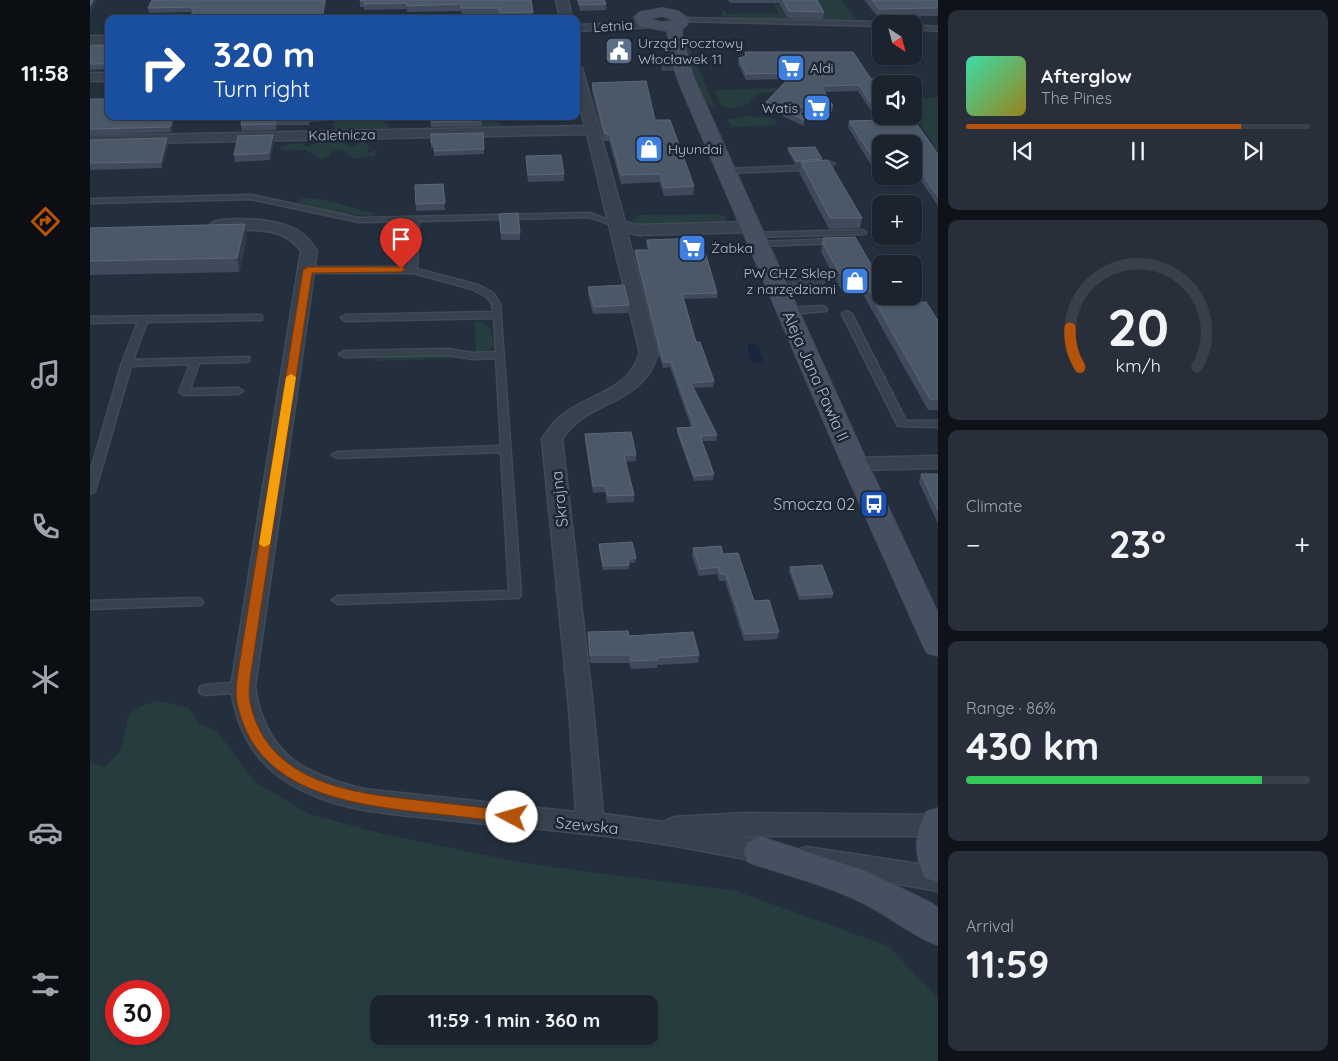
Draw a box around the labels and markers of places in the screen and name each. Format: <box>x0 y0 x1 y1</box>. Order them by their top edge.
place label: Urząd Pocztowy Włocławek 11 <box>638 34 743 68</box>
public building icon: Urząd Pocztowy Włocławek 11 <box>604 36 634 66</box>
supermarket icon: Aldi <box>776 53 806 83</box>
place label: Aldi <box>810 59 834 77</box>
supermarket icon: Watis <box>802 93 832 123</box>
place label: Watis <box>762 99 798 117</box>
shop icon: Hyundai <box>634 134 664 164</box>
place label: Hyundai <box>668 140 722 158</box>
pin <box>380 218 422 269</box>
supermarket icon: Żabka <box>677 233 707 263</box>
place label: Żabka <box>711 239 753 257</box>
place label: PW CHZ Sklep z narzędziami <box>743 264 836 298</box>
shop icon: PW CHZ Sklep z narzędziami <box>840 266 870 296</box>
bus stop icon: Smocza 02 <box>859 489 889 519</box>
place label: Smocza 02 <box>773 494 855 514</box>

